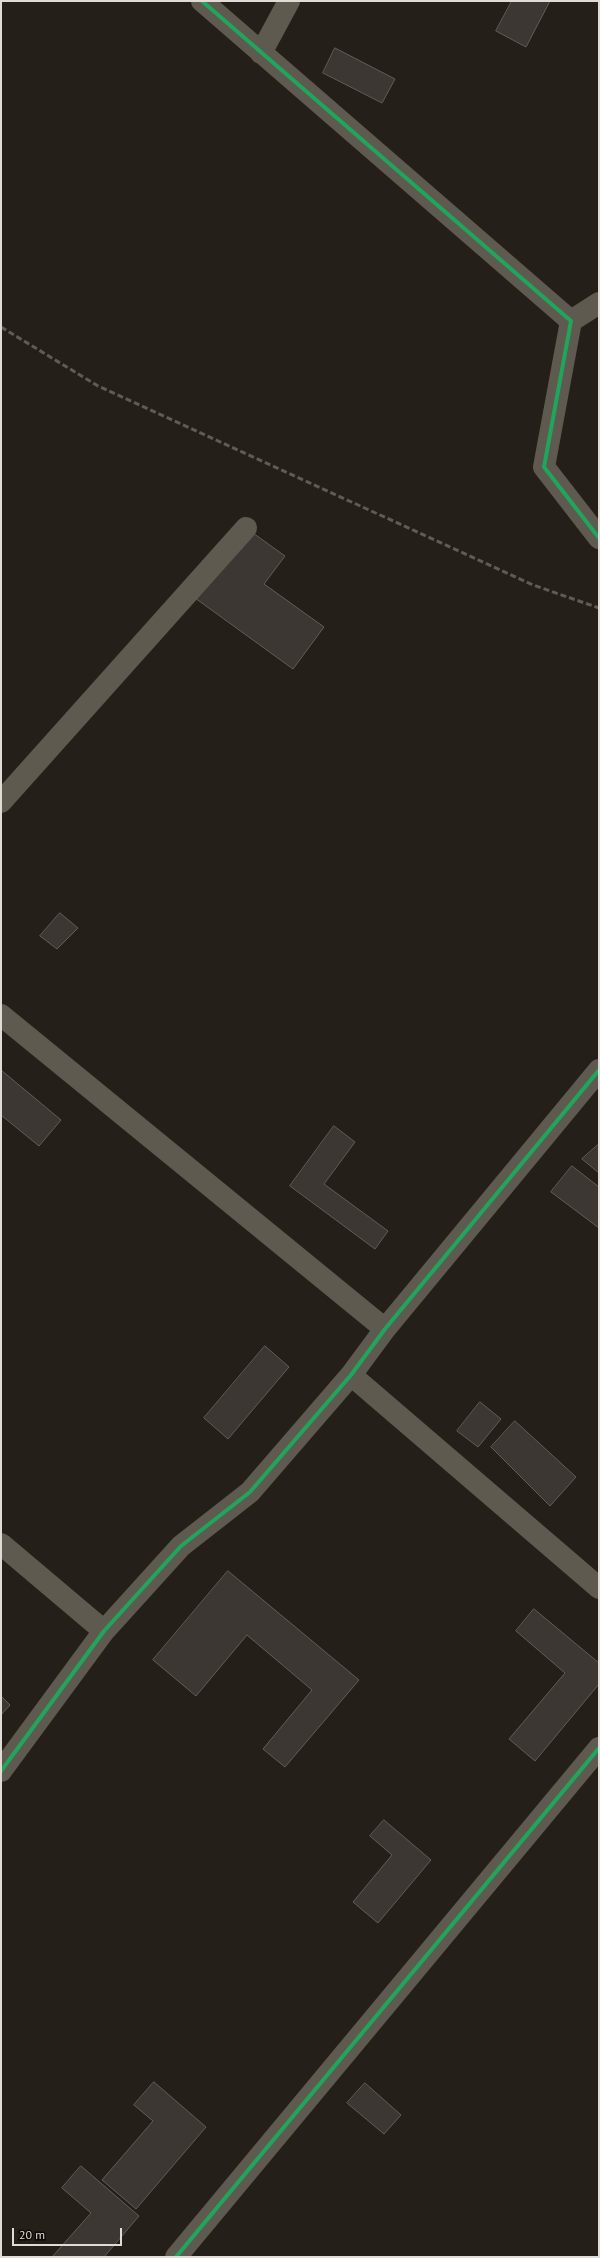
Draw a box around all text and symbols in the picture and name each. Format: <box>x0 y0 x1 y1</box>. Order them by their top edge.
scale bar <box>14 2220 124 2246</box>
text: 20 m <box>19 2227 45 2242</box>

